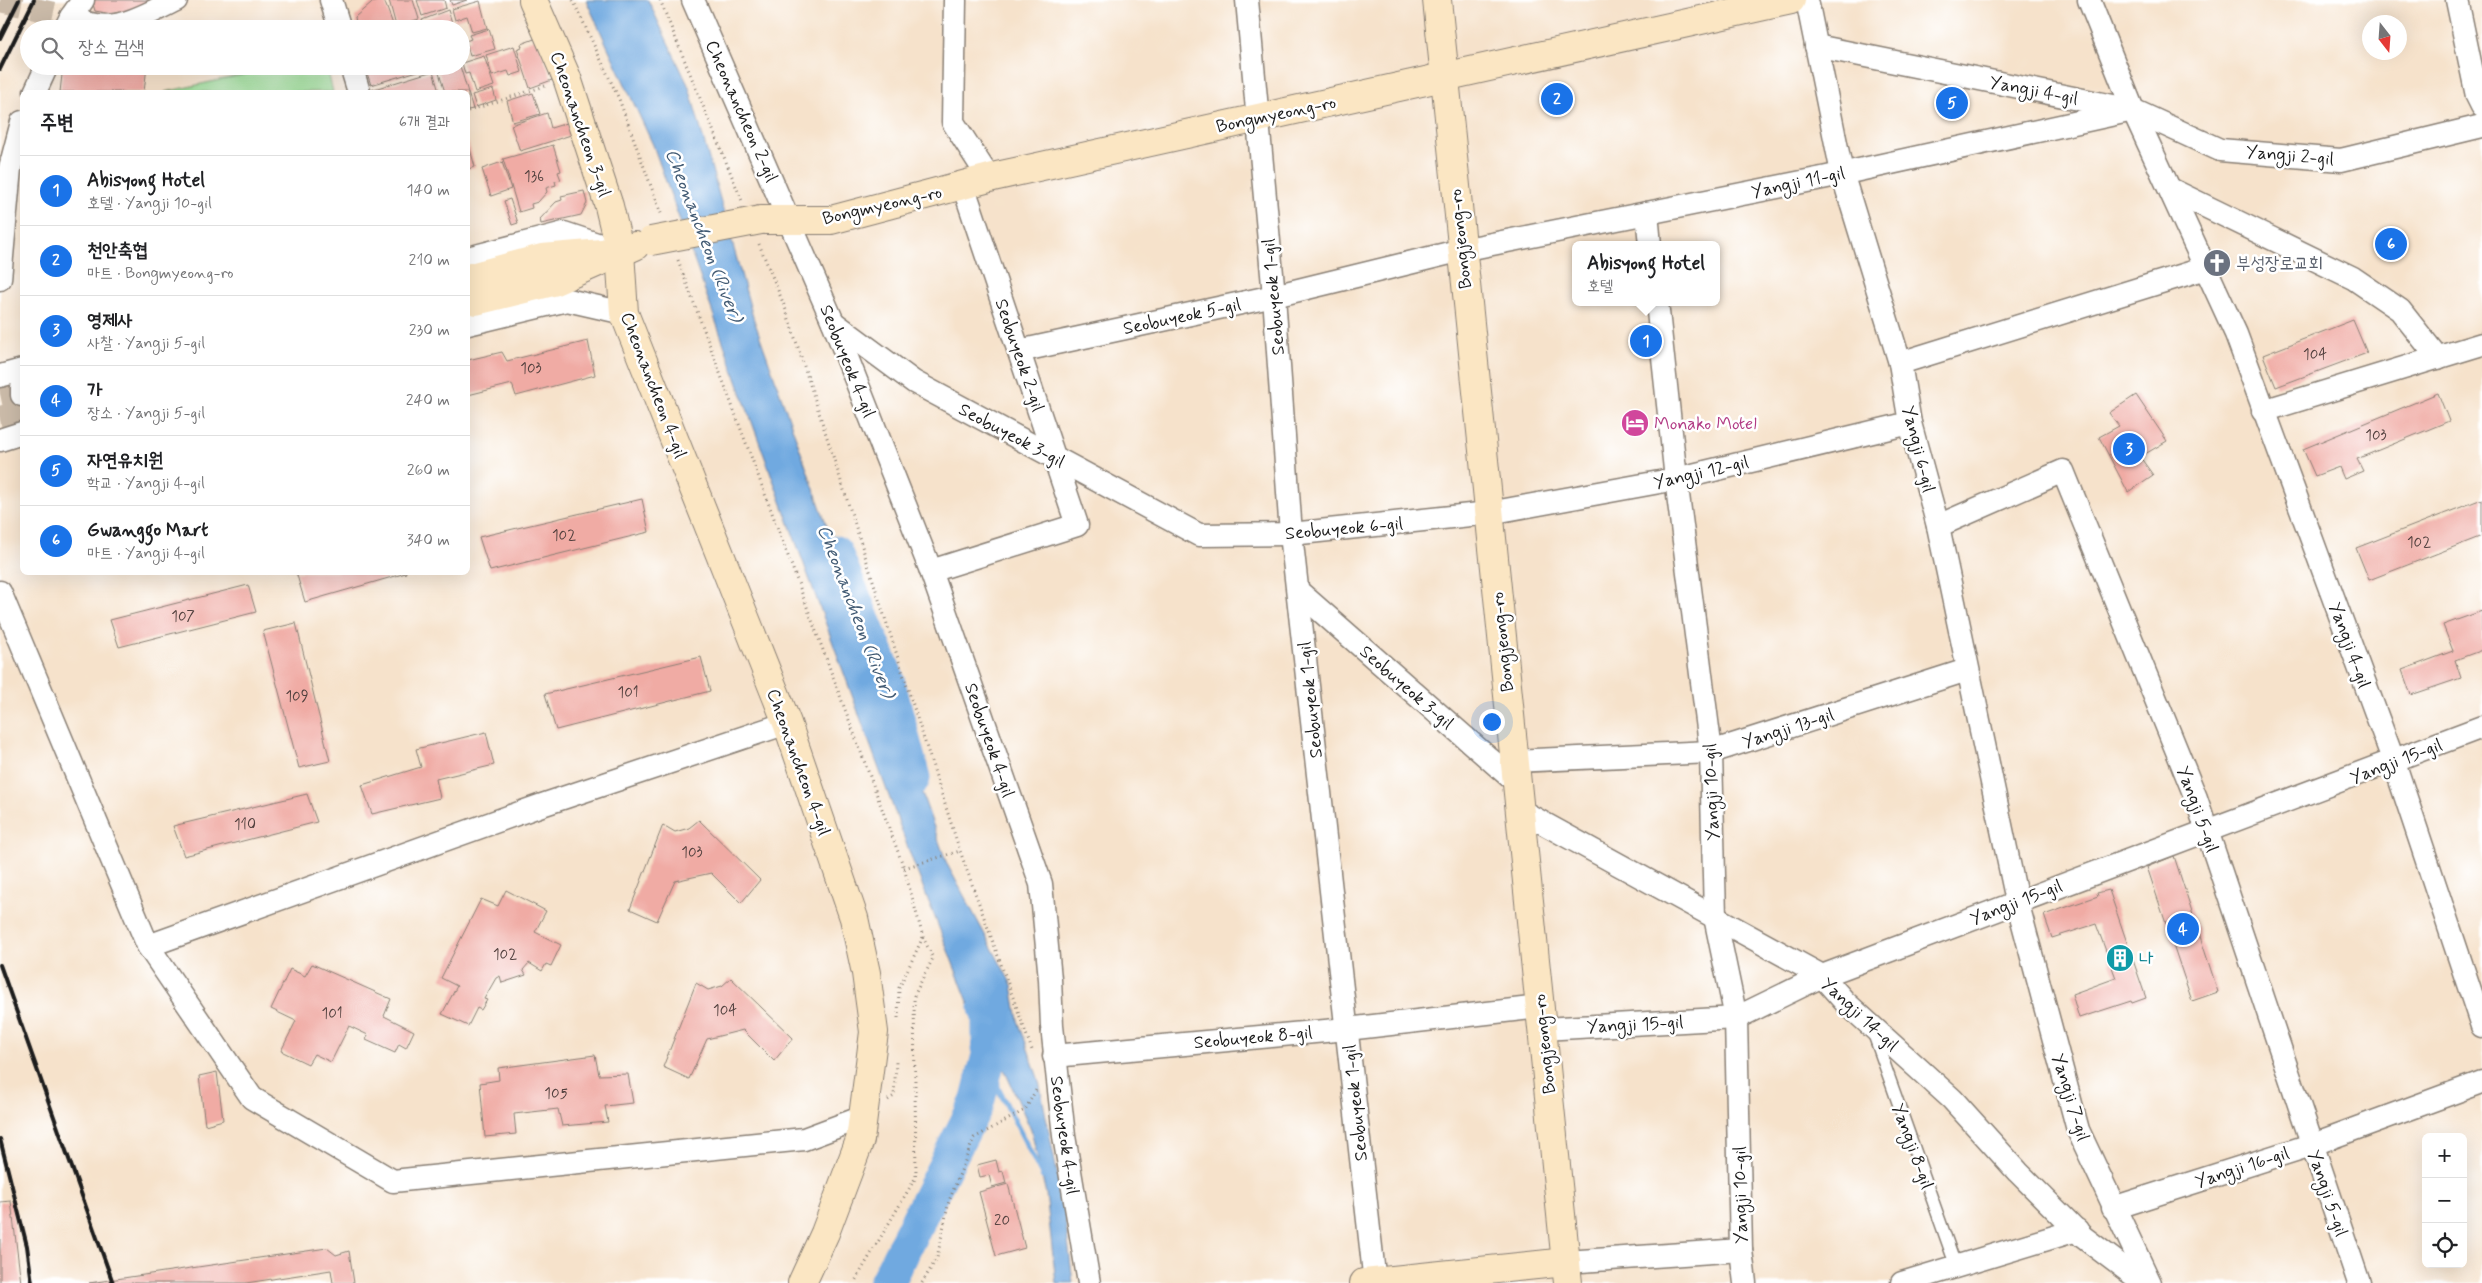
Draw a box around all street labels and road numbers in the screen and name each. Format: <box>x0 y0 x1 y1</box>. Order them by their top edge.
street label: Cheonancheon 2-gil <box>699 37 783 186</box>
street label: Cheonancheon 3-gil <box>544 48 616 200</box>
street label: Yangji 4-gil <box>1987 71 2080 112</box>
street label: Bongmyeong-ro <box>1214 91 1339 140</box>
street label: Yangji 2-gil <box>2245 140 2335 173</box>
street label: Yangji 11-gil <box>1749 161 1847 206</box>
street label: Bongmyeong-ro <box>820 181 945 232</box>
street label: Bongjeong-ro <box>1444 188 1479 290</box>
street label: Seobuyeok 1-gil <box>1257 238 1291 356</box>
street label: Seobuyeok 5-gil <box>1121 293 1243 341</box>
street label: Seobuyeok 2-gil <box>989 296 1050 415</box>
street label: Seobuyeok 4-gil <box>814 301 881 421</box>
street label: Cheonancheon 4-gil <box>614 309 692 462</box>
street label: Seobuyeok 3-gil <box>954 398 1069 474</box>
street label: Yangji 6-gil <box>1895 403 1940 495</box>
street label: Yangji 12-gil <box>1651 450 1751 497</box>
street label: Seobuyeok 6-gil <box>1284 512 1404 546</box>
street label: Bongjeong-ro <box>1486 591 1521 693</box>
street label: Yangji 4-gil <box>2322 599 2376 692</box>
street label: Seobuyeok 1-gil <box>1293 640 1329 759</box>
street label: Seobuyeok 3-gil <box>1354 640 1458 735</box>
street label: Seobuyeok 4-gil <box>958 680 1020 801</box>
street label: Cheonancheon 4-gil <box>760 686 836 839</box>
street label: Yangji 13-gil <box>1739 703 1837 756</box>
street label: Yangji 15-gil <box>2347 733 2446 791</box>
street label: Yangji 10-gil <box>1698 743 1727 841</box>
street label: Yangji 5-gil <box>2169 763 2224 856</box>
street label: Yangji 15-gil <box>1967 874 2066 932</box>
street label: Yangji 14-gil <box>1815 972 1903 1058</box>
street label: Bongjeong-ro <box>1528 993 1563 1095</box>
street label: Yangji 15-gil <box>1586 1010 1684 1041</box>
street label: Seobuyeok 8-gil <box>1193 1021 1314 1055</box>
street label: Seobuyeok 1-gil <box>1338 1043 1374 1162</box>
street label: Yangji 7-gil <box>2044 1051 2095 1144</box>
street label: Seobuyeok 4-gil <box>1044 1074 1084 1196</box>
street label: Yangji 8-gil <box>1885 1100 1939 1193</box>
street label: Yangji 16-gil <box>2192 1142 2293 1195</box>
street label: Yangji 10-gil <box>1728 1146 1755 1244</box>
street label: Yangji 5-gil <box>2300 1147 2353 1240</box>

